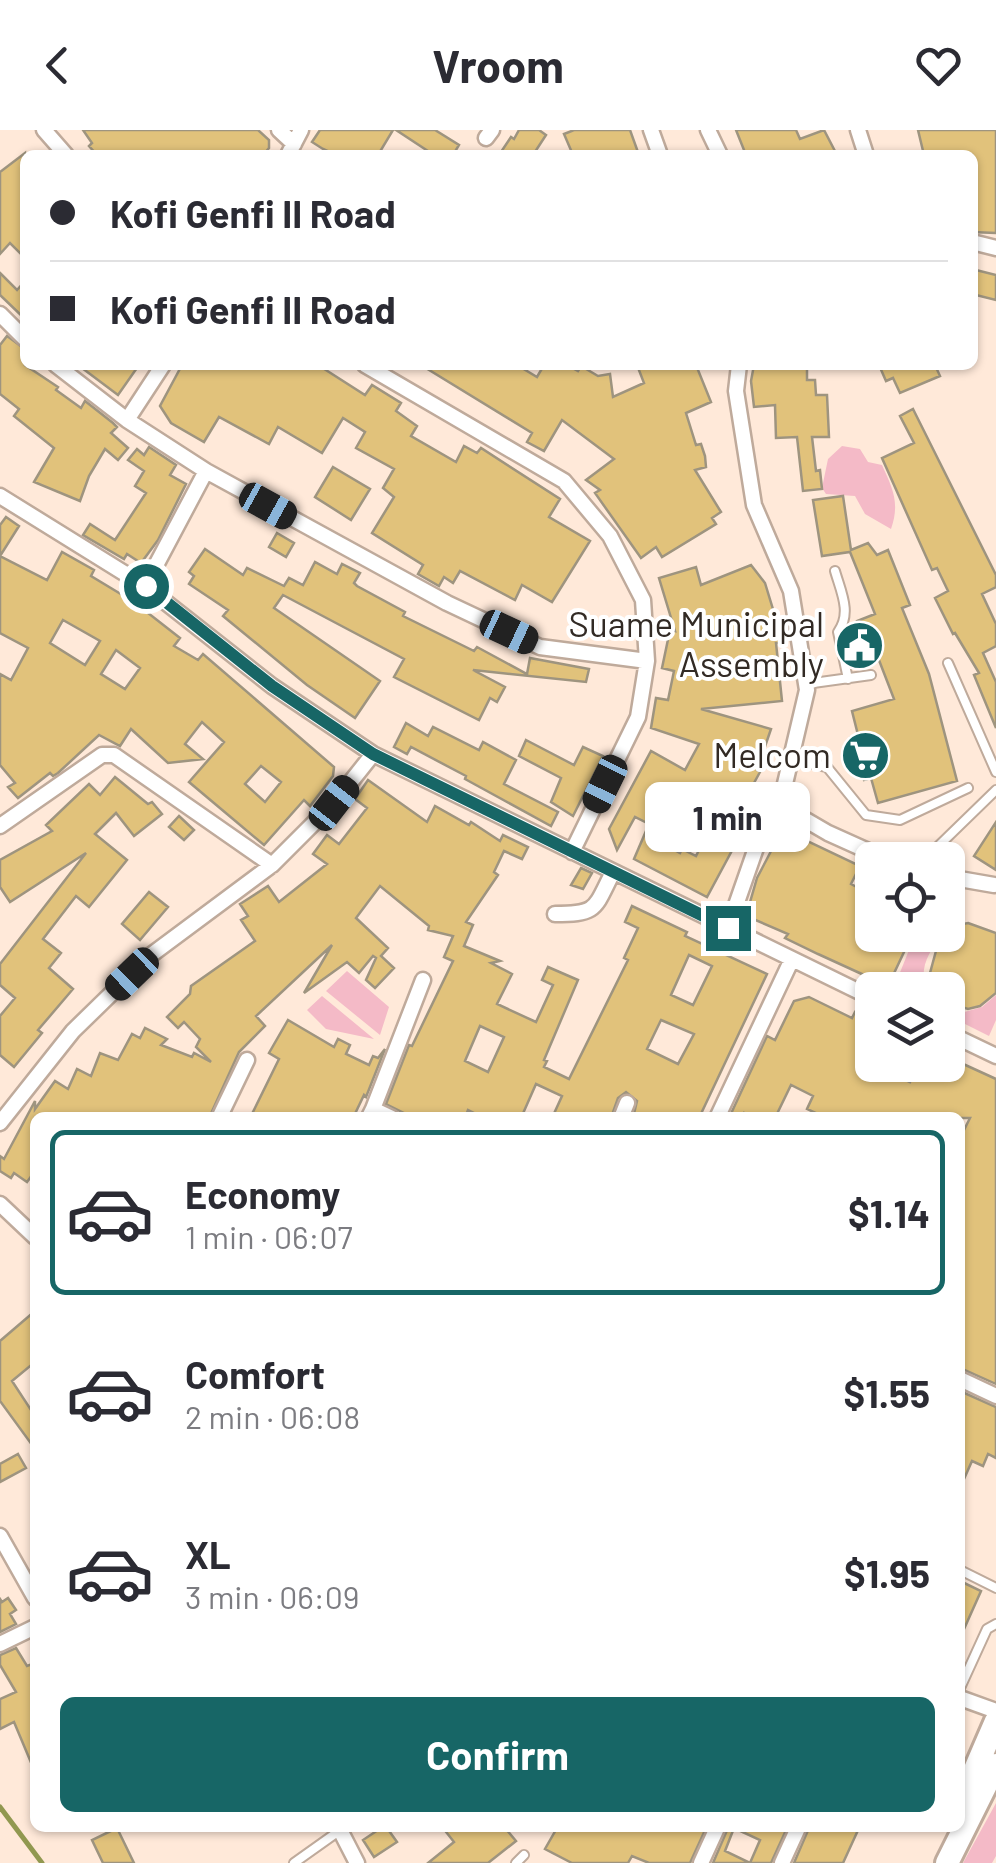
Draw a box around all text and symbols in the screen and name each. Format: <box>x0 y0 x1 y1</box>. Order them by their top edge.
icon: back <box>30 38 85 93</box>
text: Vroom <box>432 38 564 92</box>
icon: heart <box>911 38 966 93</box>
text: Kofi Genfi II Road <box>110 190 396 236</box>
text: Kofi Genfi II Road <box>110 286 396 332</box>
car <box>234 478 302 534</box>
route start <box>124 564 169 609</box>
place label: Suame Municipal Assembly <box>569 602 824 684</box>
car <box>475 606 543 658</box>
public building icon: Suame Municipal Assembly <box>833 619 885 671</box>
supermarket icon: Melcom <box>840 730 892 782</box>
place label: Melcom <box>713 733 831 775</box>
car <box>578 750 632 818</box>
car <box>304 770 364 836</box>
callout: 1 min <box>646 783 810 853</box>
text: 1 min <box>692 798 763 836</box>
map controls <box>855 842 965 1082</box>
button: locate <box>855 842 965 952</box>
route end <box>706 906 751 951</box>
car <box>100 942 164 1006</box>
button: layers <box>855 972 965 1082</box>
icon: car <box>65 1168 155 1258</box>
text: Economy <box>185 1171 340 1217</box>
text: $1.14 <box>848 1190 930 1236</box>
text: 1 min · 06:07 <box>185 1217 353 1255</box>
icon: car <box>65 1348 155 1438</box>
text: Comfort <box>185 1351 325 1397</box>
text: $1.55 <box>844 1370 930 1416</box>
text: 2 min · 06:08 <box>185 1397 360 1435</box>
icon: car <box>65 1528 155 1618</box>
text: XL <box>185 1531 231 1577</box>
text: $1.95 <box>844 1550 930 1596</box>
text: 3 min · 06:09 <box>185 1577 359 1615</box>
button: Confirm <box>60 1697 935 1812</box>

